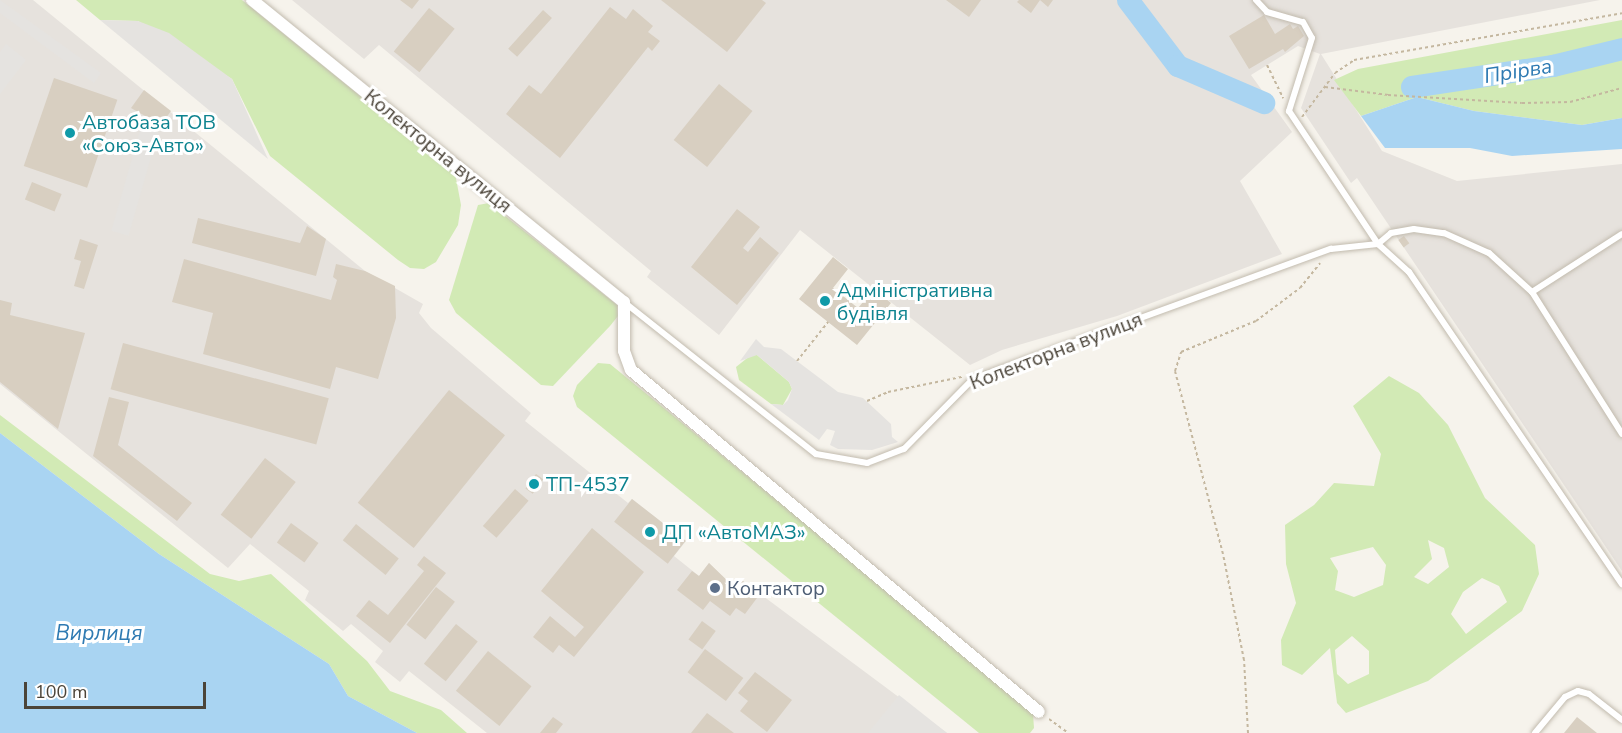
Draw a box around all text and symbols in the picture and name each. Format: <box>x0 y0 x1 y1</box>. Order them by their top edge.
water label: Прірва <box>1482 53 1554 89</box>
street label: Колекторна вулиця <box>359 84 517 218</box>
place label: Автобаза ТОВ «Союз-Авто» <box>82 110 216 157</box>
marker: Автобаза ТОВ «Союз-Авто» <box>63 126 77 140</box>
place label: Адміністративна будівля <box>837 278 993 325</box>
marker: Адміністративна будівля <box>818 294 832 308</box>
street label: Колекторна вулиця <box>966 307 1146 395</box>
place label: ТП-4537 <box>546 472 630 496</box>
marker: ТП-4537 <box>527 477 541 491</box>
place label: ДП «АвтоМАЗ» <box>662 520 806 544</box>
marker: ДП «АвтоМАЗ» <box>643 525 657 539</box>
place label: Контактор <box>727 576 825 600</box>
marker: Контактор <box>708 581 722 595</box>
water label: Вирлиця <box>56 620 142 646</box>
scale bar <box>27 670 208 708</box>
text: 100 m <box>35 680 87 704</box>

